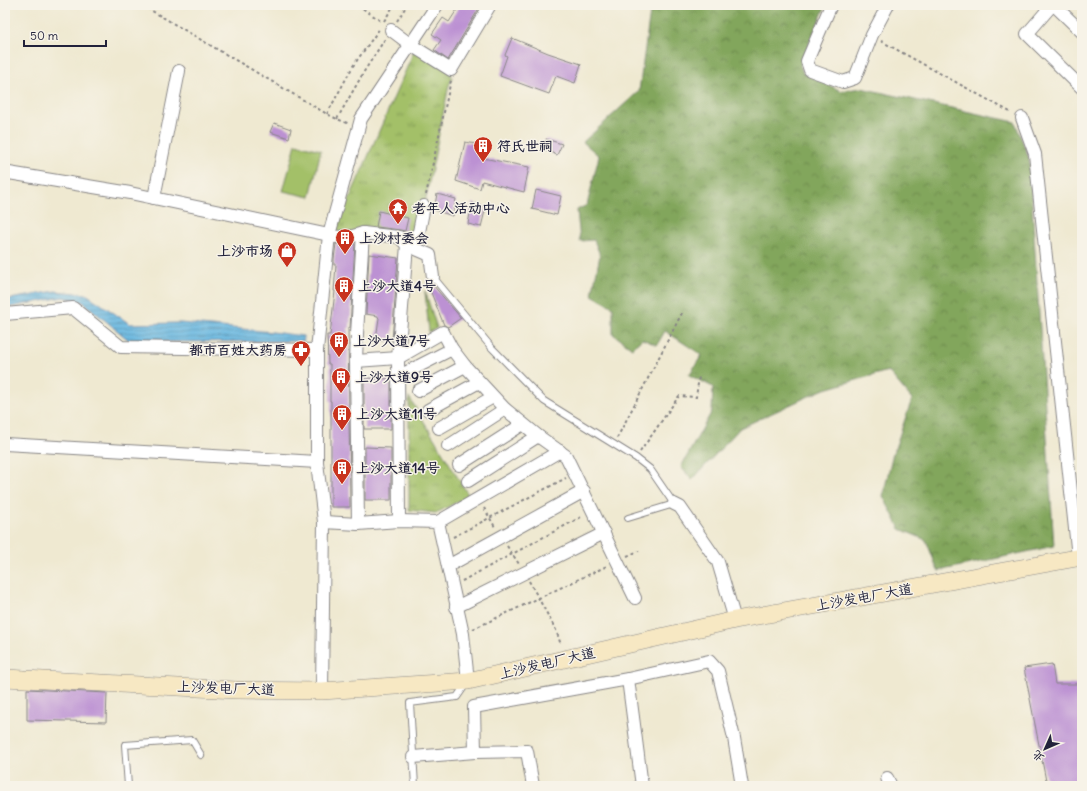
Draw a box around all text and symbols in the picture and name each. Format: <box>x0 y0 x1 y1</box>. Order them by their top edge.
scale bar <box>24 22 106 48</box>
text: 50 m <box>30 28 59 43</box>
building icon: 符氏世祠 <box>472 135 494 163</box>
place label: 符氏世祠 <box>497 137 553 155</box>
temple icon: 老年人活动中心 <box>387 197 409 225</box>
place label: 老年人活动中心 <box>412 199 510 217</box>
building icon: 上沙村委会 <box>334 227 356 255</box>
place label: 上沙村委会 <box>359 229 429 247</box>
shop icon: 上沙市场 <box>276 240 298 268</box>
place label: 上沙市场 <box>217 242 273 260</box>
building icon: 上沙大道4号 <box>333 275 355 303</box>
place label: 上沙大道4号 <box>358 277 436 295</box>
building icon: 上沙大道7号 <box>328 330 350 358</box>
place label: 上沙大道7号 <box>353 332 430 350</box>
pharmacy icon: 都市百姓大药房 <box>290 339 312 367</box>
place label: 都市百姓大药房 <box>189 341 287 359</box>
building icon: 上沙大道9号 <box>330 366 352 394</box>
place label: 上沙大道9号 <box>355 368 433 386</box>
building icon: 上沙大道11号 <box>331 403 353 431</box>
place label: 上沙大道11号 <box>356 405 437 423</box>
building icon: 上沙大道14号 <box>331 457 353 485</box>
place label: 上沙大道14号 <box>356 459 440 477</box>
street label: 上沙发电厂大道 <box>814 580 914 614</box>
street label: 上沙发电厂大道 <box>497 643 597 683</box>
street label: 上沙发电厂大道 <box>177 677 275 699</box>
north arrow <box>1025 729 1065 769</box>
text: 北 <box>1029 747 1047 765</box>

